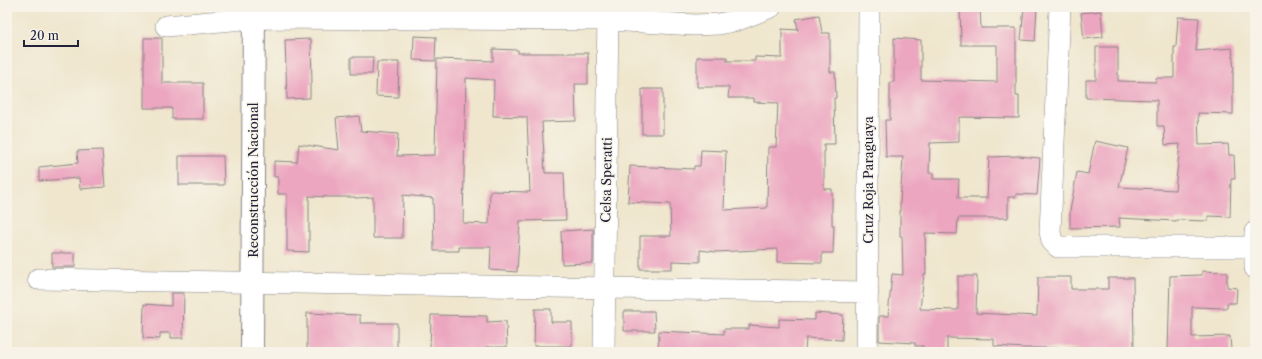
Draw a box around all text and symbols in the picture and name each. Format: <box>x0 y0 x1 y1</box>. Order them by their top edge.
scale bar <box>24 22 78 48</box>
text: 20 m <box>30 28 59 43</box>
street label: Reconstrucción Nacional <box>245 102 261 258</box>
street label: Cruz Roja Paraguaya <box>860 116 876 244</box>
street label: Celsa Speratti <box>597 137 615 223</box>

